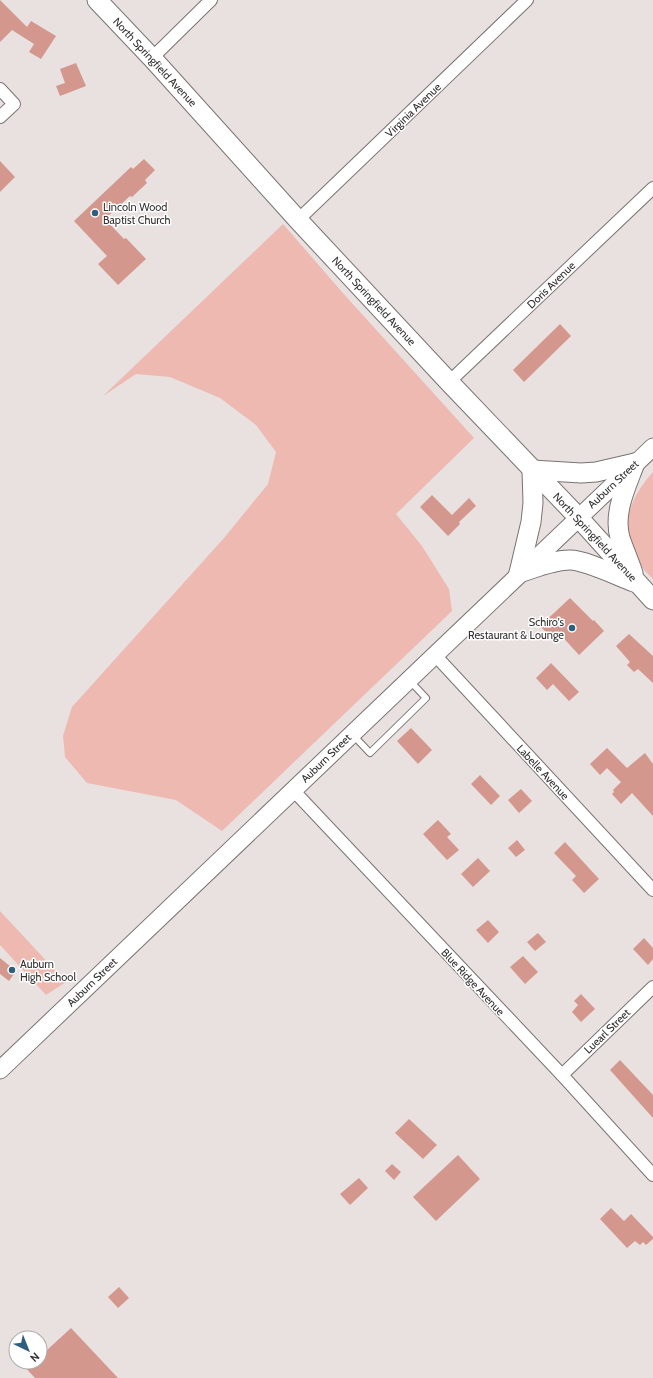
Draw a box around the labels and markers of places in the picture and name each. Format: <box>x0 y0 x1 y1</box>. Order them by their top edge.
place label: Lincoln Wood Baptist Church <box>103 200 171 227</box>
marker: Lincoln Wood Baptist Church <box>90 208 100 218</box>
place label: Schiro's Restaurant & Lounge <box>468 615 564 642</box>
marker: Schiro's Restaurant & Lounge <box>567 623 577 633</box>
place label: Auburn High School <box>20 957 76 984</box>
marker: Auburn High School <box>7 965 17 975</box>

